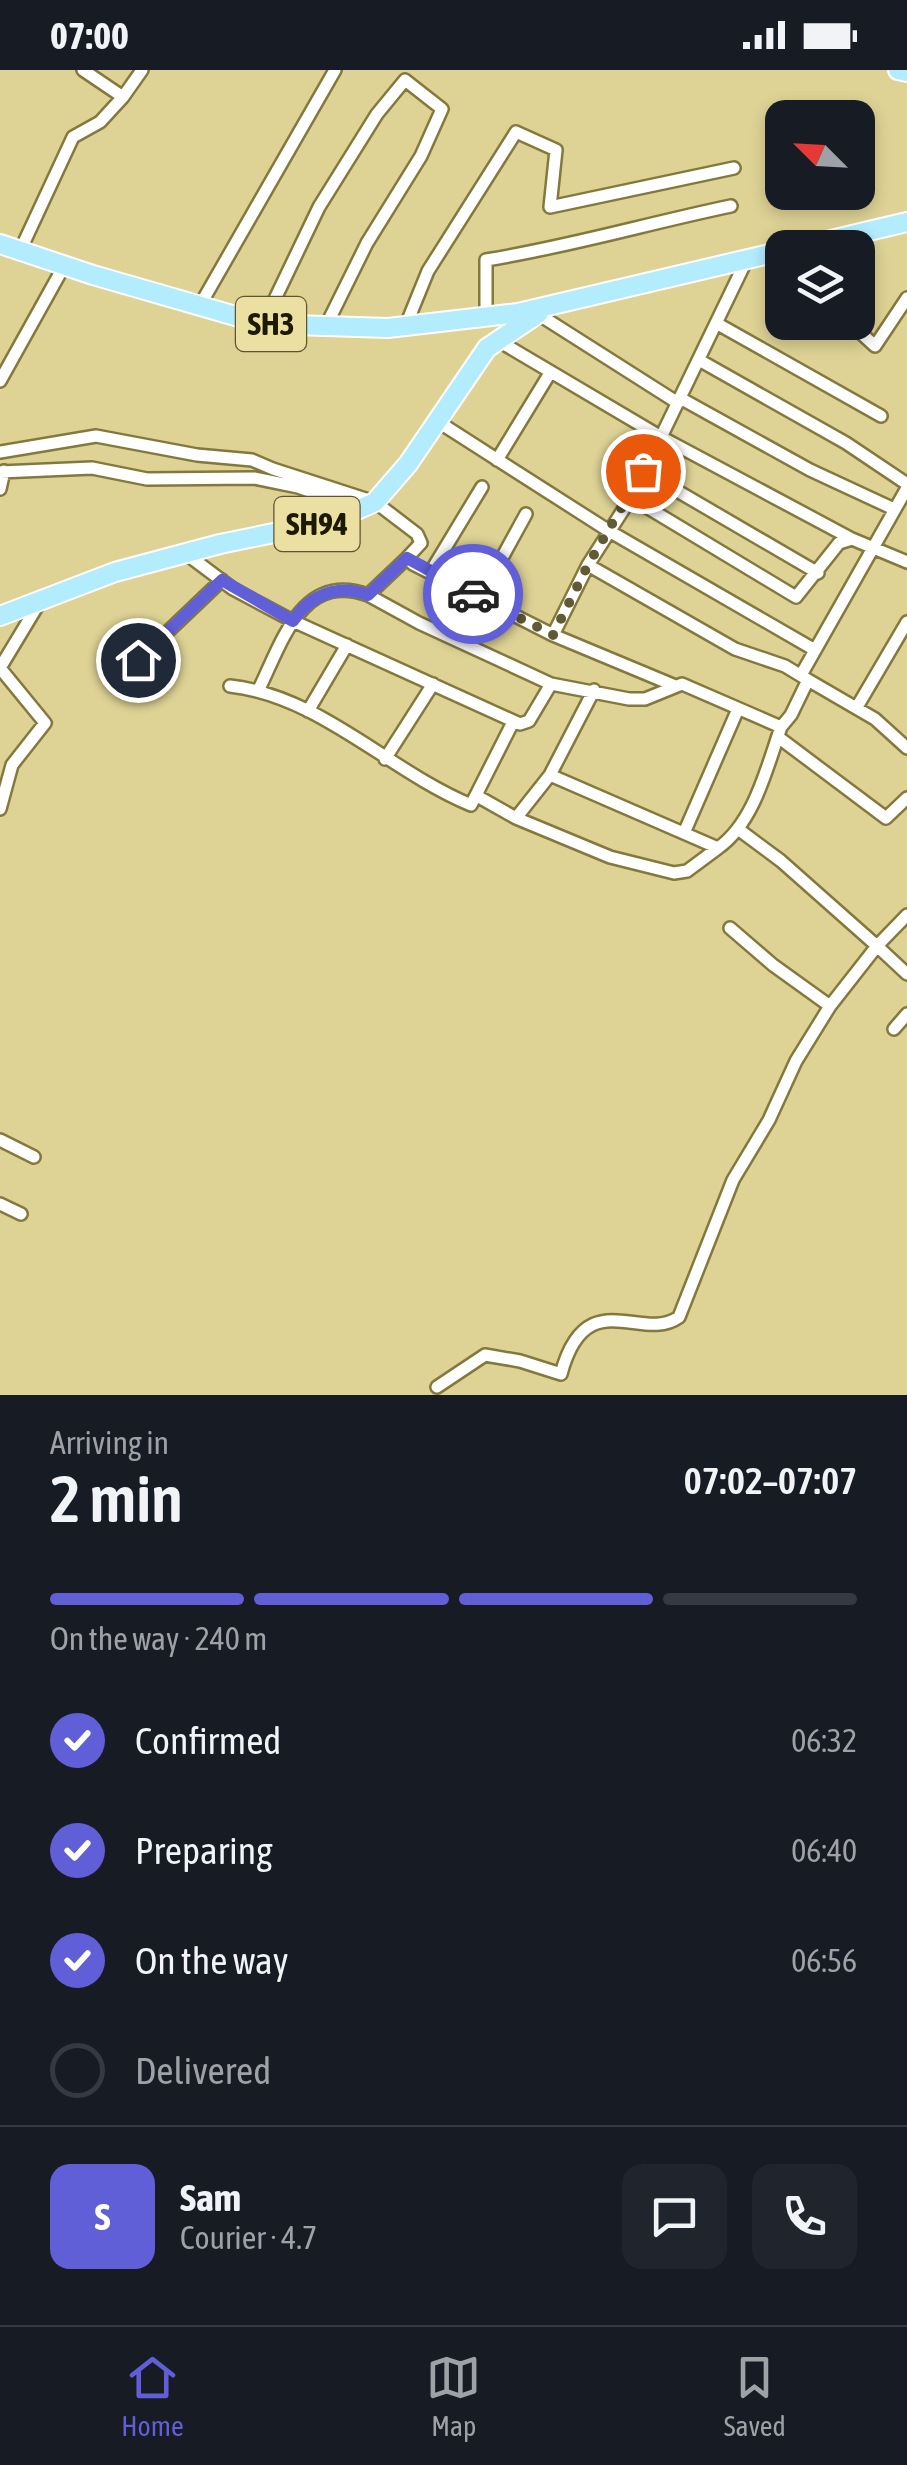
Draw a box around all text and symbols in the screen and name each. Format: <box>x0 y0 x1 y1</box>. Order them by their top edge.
text: 07:00 <box>50 14 129 57</box>
north arrow <box>765 100 875 210</box>
map controls <box>765 100 875 340</box>
button: layers <box>765 230 875 340</box>
road number: SH3 <box>236 297 306 351</box>
pin <box>601 429 686 514</box>
icon: bag <box>616 444 671 499</box>
road number: SH94 <box>274 497 360 551</box>
courier <box>423 544 523 644</box>
icon: car <box>446 567 501 622</box>
pin <box>96 618 181 703</box>
icon: home <box>111 633 166 688</box>
text: Arriving in <box>50 1424 169 1461</box>
text: 07:02–07:07 <box>684 1459 857 1502</box>
text: 2 min <box>50 1461 183 1536</box>
text: On the way · 240 m <box>50 1620 267 1657</box>
icon: check <box>50 1713 105 1768</box>
text: Confirmed <box>135 1719 281 1762</box>
text: 06:32 <box>791 1722 857 1759</box>
icon: check <box>50 1823 105 1878</box>
text: Preparing <box>135 1829 273 1872</box>
text: 06:40 <box>791 1832 857 1869</box>
icon: check <box>50 1933 105 1988</box>
text: On the way <box>135 1939 288 1982</box>
text: 06:56 <box>791 1942 857 1979</box>
text: Delivered <box>135 2049 271 2092</box>
button: chat <box>622 2164 727 2269</box>
button: phone <box>752 2164 857 2269</box>
text: Sam <box>180 2176 241 2219</box>
text: S <box>95 2195 110 2238</box>
text: Courier · 4.7 <box>180 2219 317 2256</box>
tab: Home <box>121 2350 184 2442</box>
tab: Map <box>426 2350 481 2442</box>
tab: Saved <box>724 2350 786 2442</box>

